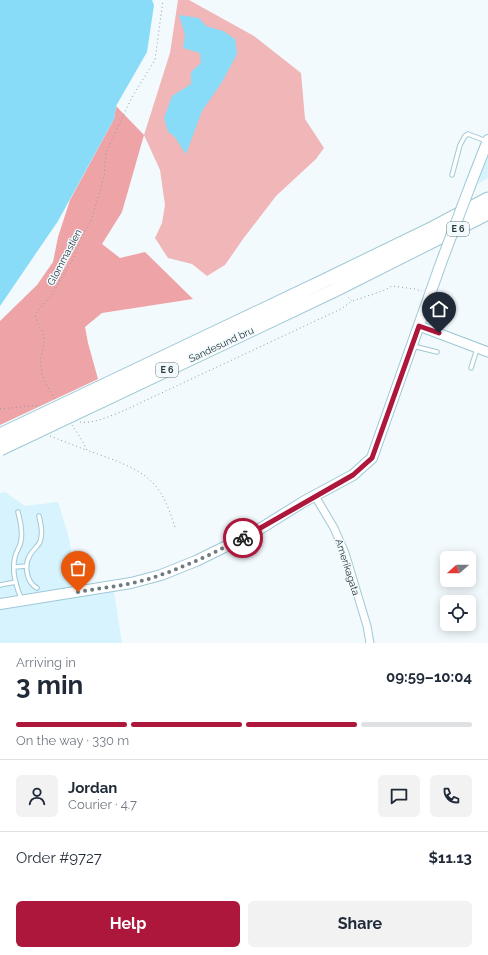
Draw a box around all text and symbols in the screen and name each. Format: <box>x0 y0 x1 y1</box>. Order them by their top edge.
road number: E 6 <box>447 222 469 236</box>
street label: Glommastien <box>45 227 84 287</box>
pin <box>422 292 456 333</box>
icon: home <box>428 298 450 320</box>
street label: Sandesund bru <box>187 325 256 364</box>
road number: E 6 <box>156 363 178 377</box>
courier <box>223 518 263 558</box>
icon: bike <box>232 527 254 549</box>
street label: Amerikagata <box>333 538 362 597</box>
pin <box>61 551 95 592</box>
north arrow <box>440 551 476 587</box>
map controls <box>440 551 476 631</box>
icon: bag <box>67 557 89 579</box>
button: locate <box>440 595 476 631</box>
text: Arriving in <box>16 655 76 670</box>
text: 09:59–10:04 <box>386 668 472 686</box>
text: 3 min <box>16 670 83 700</box>
text: On the way · 330 m <box>16 733 129 748</box>
button: person <box>16 775 58 817</box>
button: chat <box>378 775 420 817</box>
button: phone <box>430 775 472 817</box>
text: Jordan <box>68 779 117 797</box>
text: Courier · 4.7 <box>68 797 137 812</box>
text: Order #9727 <box>16 849 102 867</box>
text: $11.13 <box>429 849 472 867</box>
button: Help <box>16 901 240 947</box>
button: Share <box>248 901 472 947</box>

